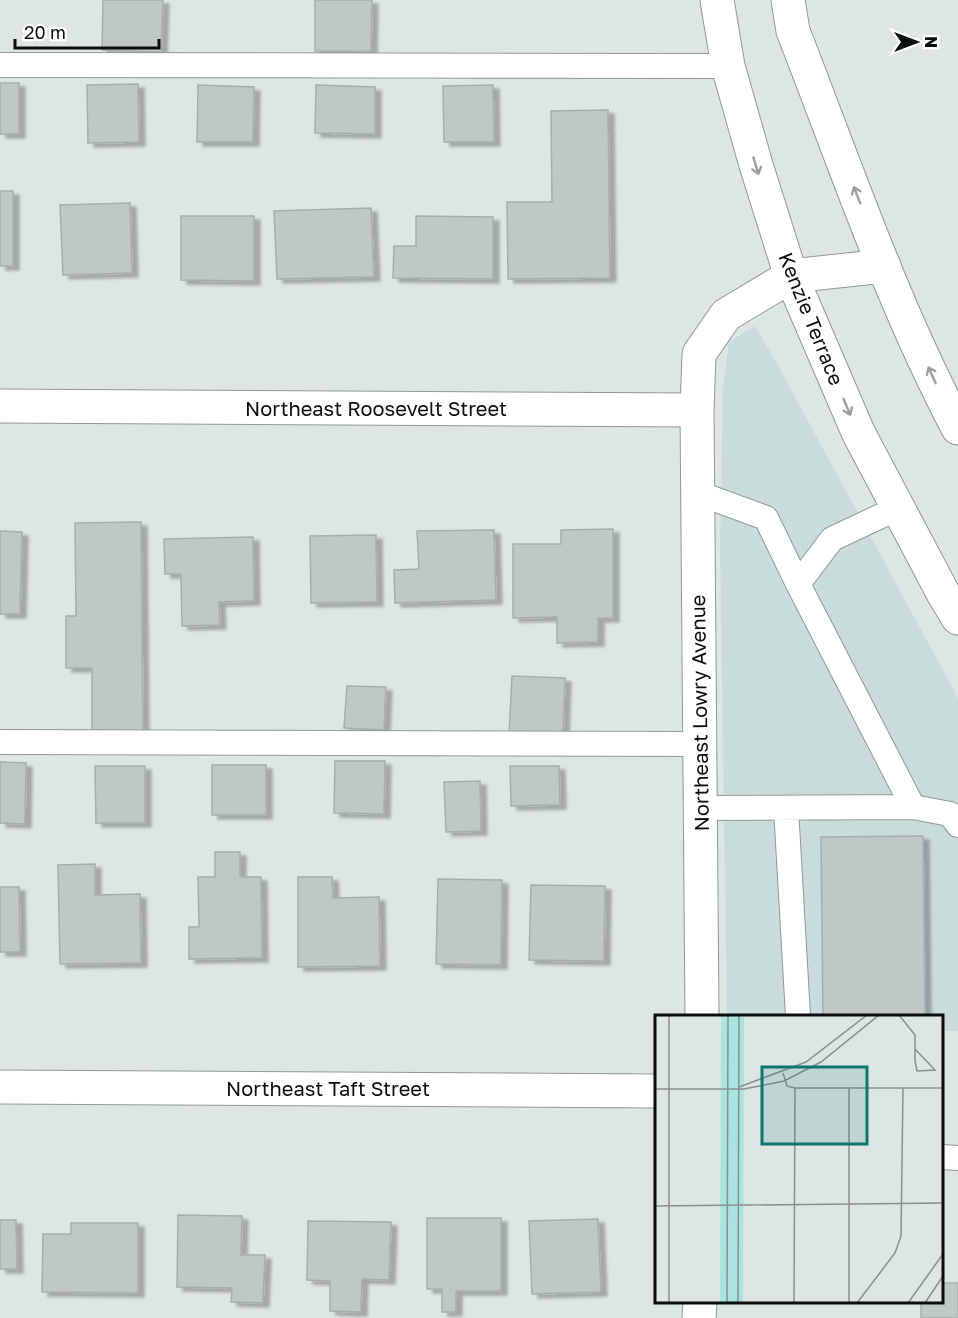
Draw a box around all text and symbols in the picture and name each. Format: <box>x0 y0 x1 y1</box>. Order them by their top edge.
scale bar <box>15 12 159 50</box>
north arrow <box>886 12 946 72</box>
text: 20 m <box>24 21 66 43</box>
text: N <box>921 36 941 48</box>
one-way arrow <box>751 156 762 175</box>
one-way arrow <box>850 187 861 205</box>
street label: Kenzie Terrace <box>774 249 849 388</box>
one-way arrow <box>926 366 937 384</box>
street label: Northeast Roosevelt Street <box>245 396 507 420</box>
one-way arrow <box>842 397 854 415</box>
street label: Northeast Lowry Avenue <box>685 595 713 832</box>
inset map <box>655 1015 943 1303</box>
street label: Northeast Taft Street <box>226 1076 430 1100</box>

